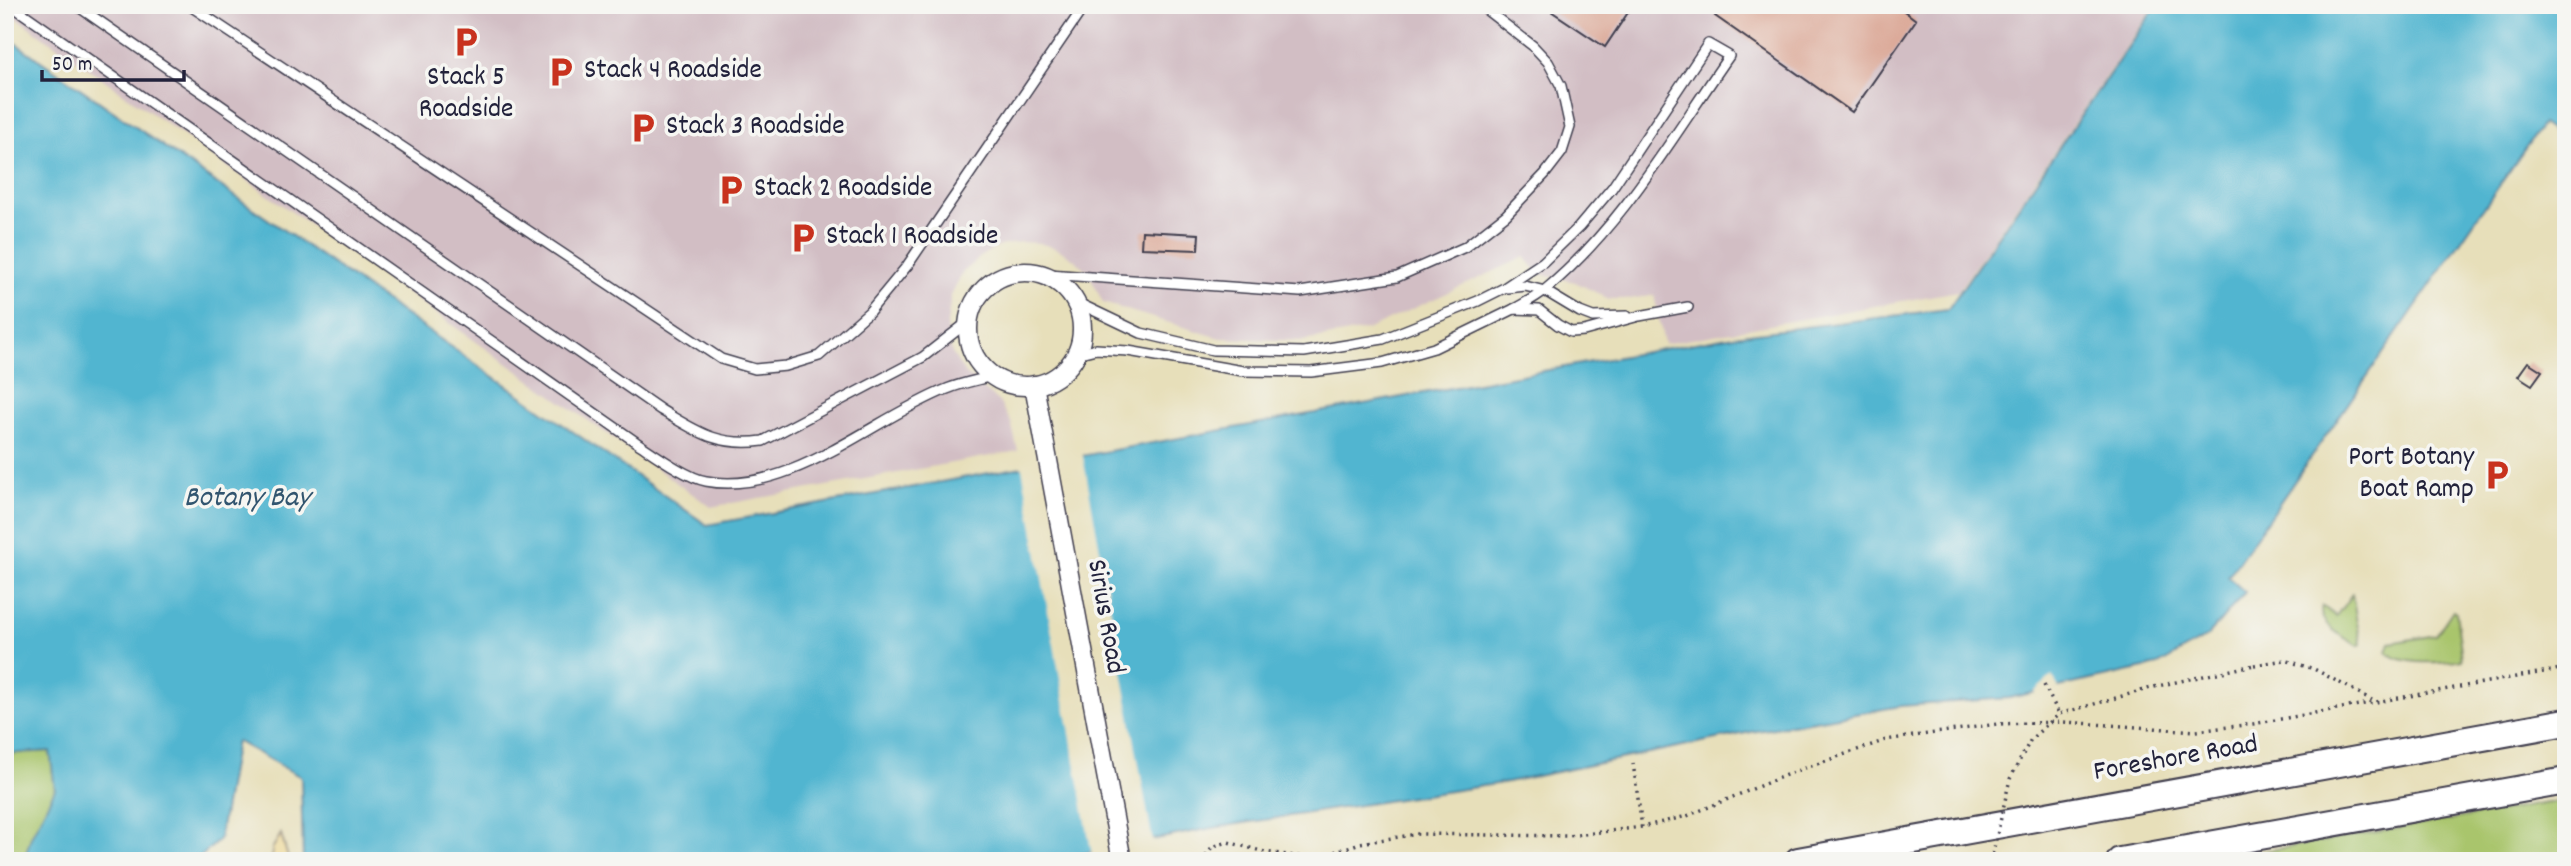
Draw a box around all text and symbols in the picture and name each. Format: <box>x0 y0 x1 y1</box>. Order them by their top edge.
parking icon: Stack 5 Roadside <box>449 25 483 59</box>
scale bar <box>42 38 184 82</box>
text: 50 m <box>52 51 92 81</box>
place label: Stack 4 Roadside <box>584 52 762 92</box>
parking icon: Stack 4 Roadside <box>544 55 578 89</box>
place label: Stack 5 Roadside <box>419 59 513 131</box>
place label: Stack 3 Roadside <box>666 108 845 148</box>
parking icon: Stack 3 Roadside <box>626 111 660 145</box>
place label: Stack 2 Roadside <box>754 170 932 210</box>
parking icon: Stack 2 Roadside <box>714 173 748 207</box>
place label: Stack 1 Roadside <box>826 218 998 258</box>
parking icon: Stack 1 Roadside <box>786 221 820 255</box>
place label: Port Botany Boat Ramp <box>2348 439 2475 511</box>
parking icon: Port Botany Boat Ramp <box>2480 458 2514 492</box>
water label: Botany Bay <box>184 478 314 521</box>
street label: Sirius Road <box>1074 557 1134 677</box>
street label: Foreshore Road <box>2091 726 2261 794</box>

